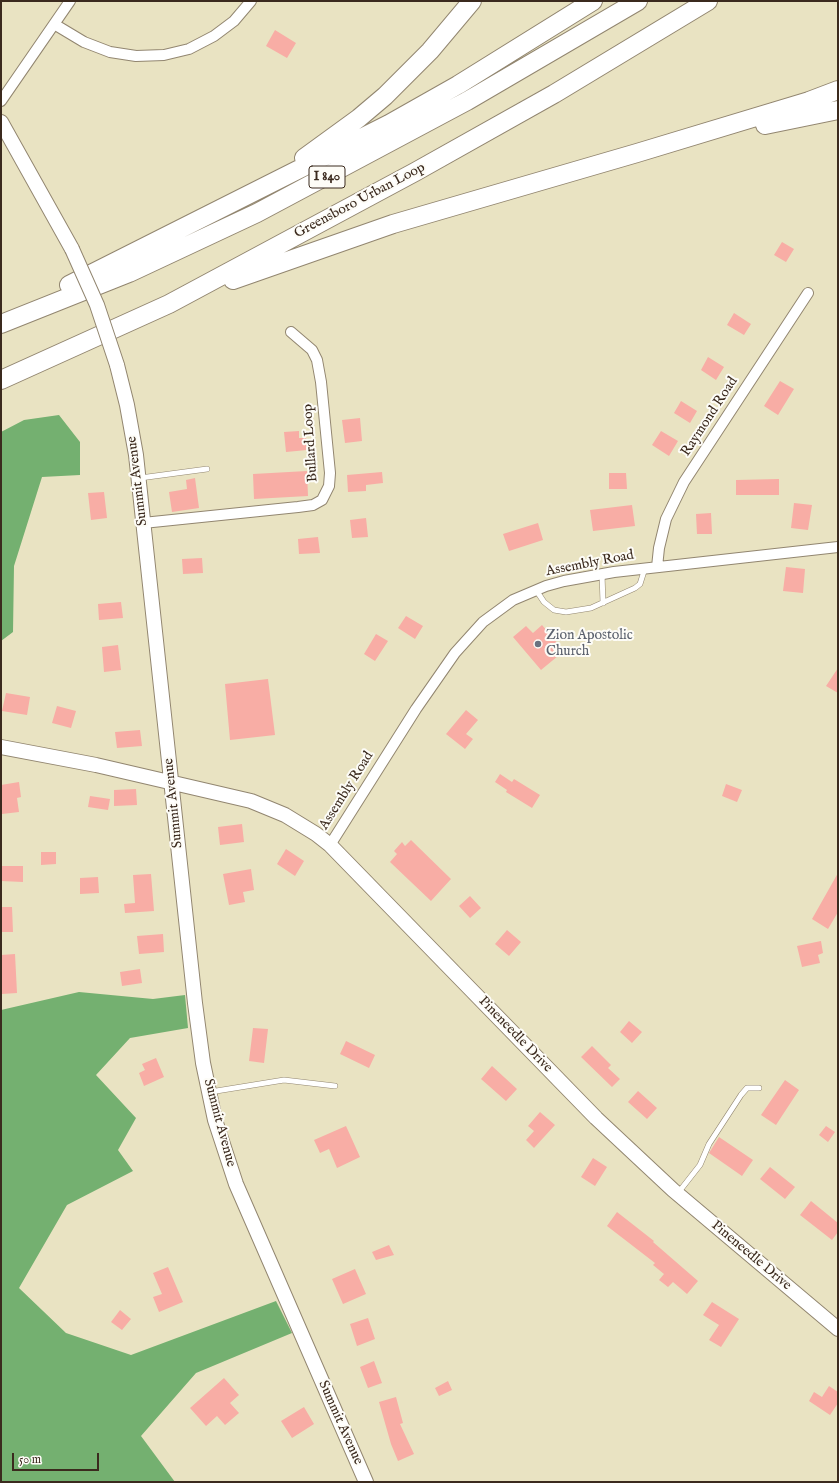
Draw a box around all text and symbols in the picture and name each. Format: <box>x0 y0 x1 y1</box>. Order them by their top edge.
street label: Greensboro Urban Loop <box>292 159 428 243</box>
road number: I 840 <box>309 166 345 188</box>
street label: Raymond Road <box>678 374 742 460</box>
street label: Bullard Loop <box>300 403 322 483</box>
street label: Summit Avenue <box>124 435 152 527</box>
street label: Assembly Road <box>545 547 635 581</box>
place label: Zion Apostolic Church <box>546 628 633 660</box>
marker: Zion Apostolic Church <box>533 639 543 649</box>
street label: Assembly Road <box>316 749 378 833</box>
street label: Summit Avenue <box>161 757 187 849</box>
street label: Pineneedle Drive <box>474 993 556 1077</box>
street label: Summit Avenue <box>199 1077 239 1169</box>
street label: Pineneedle Drive <box>708 1218 794 1294</box>
street label: Summit Avenue <box>314 1378 366 1468</box>
scale bar <box>14 1445 101 1471</box>
text: 50 m <box>19 1452 41 1467</box>

